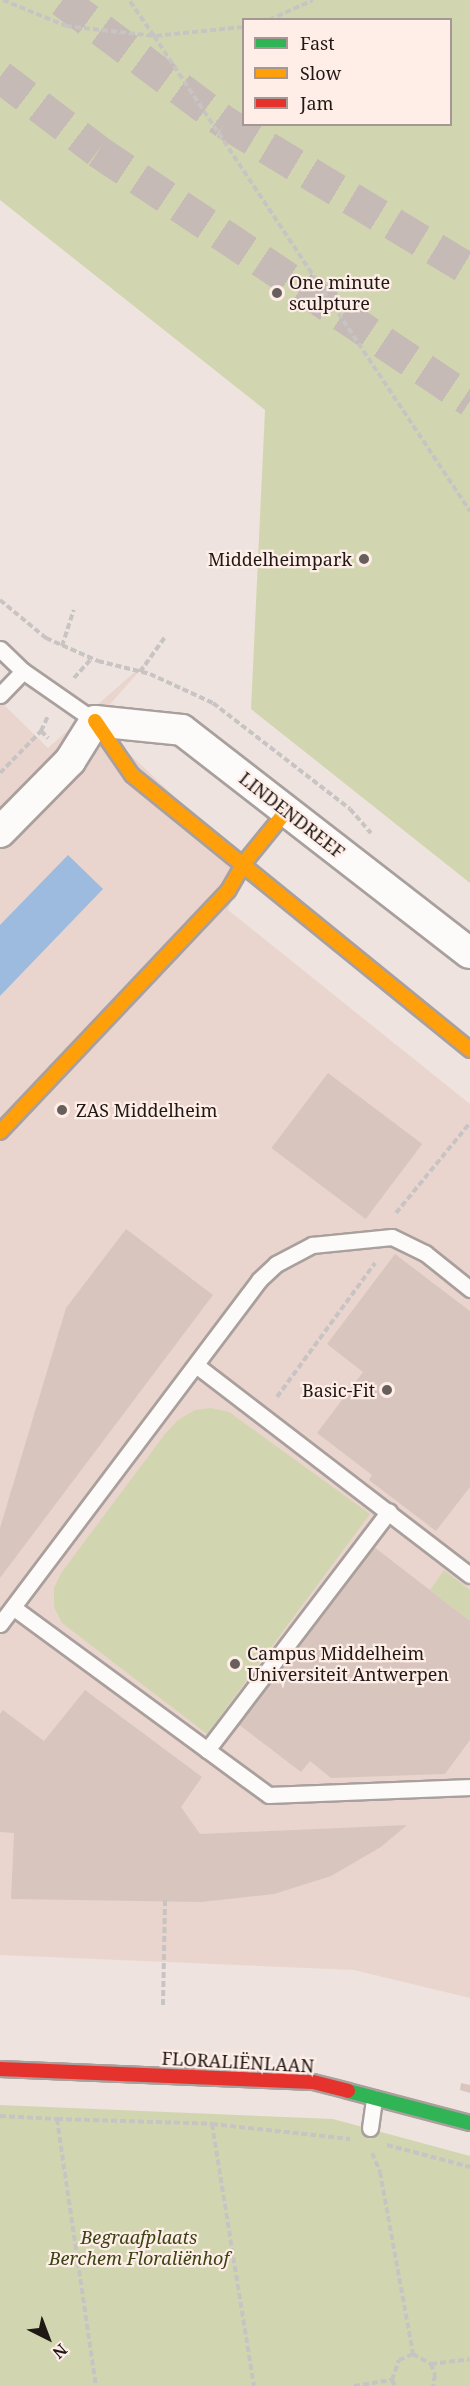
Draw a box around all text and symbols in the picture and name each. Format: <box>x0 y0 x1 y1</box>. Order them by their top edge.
legend <box>242 18 452 126</box>
text: Fast <box>300 31 335 55</box>
text: Slow <box>300 61 341 85</box>
text: Jam <box>300 91 334 115</box>
place label: One minute sculpture <box>289 272 390 314</box>
marker: One minute sculpture <box>270 286 284 300</box>
place label: Middelheimpark <box>208 548 352 570</box>
marker: Middelheimpark <box>357 552 371 566</box>
street label: LINDENDREEF <box>235 767 349 863</box>
place label: ZAS Middelheim <box>76 1099 218 1121</box>
marker: ZAS Middelheim <box>53 1101 71 1119</box>
place label: Basic-Fit <box>302 1379 375 1401</box>
marker: Basic-Fit <box>380 1383 394 1397</box>
place label: Campus Middelheim Universiteit Antwerpen <box>247 1643 449 1686</box>
marker: Campus Middelheim Universiteit Antwerpen <box>228 1657 242 1671</box>
street label: FLORALIËNLAAN <box>161 2047 315 2077</box>
park label: Begraafplaats Berchem Floraliënhof <box>49 2227 229 2270</box>
north arrow <box>18 2308 78 2368</box>
text: N <box>48 2339 72 2364</box>

